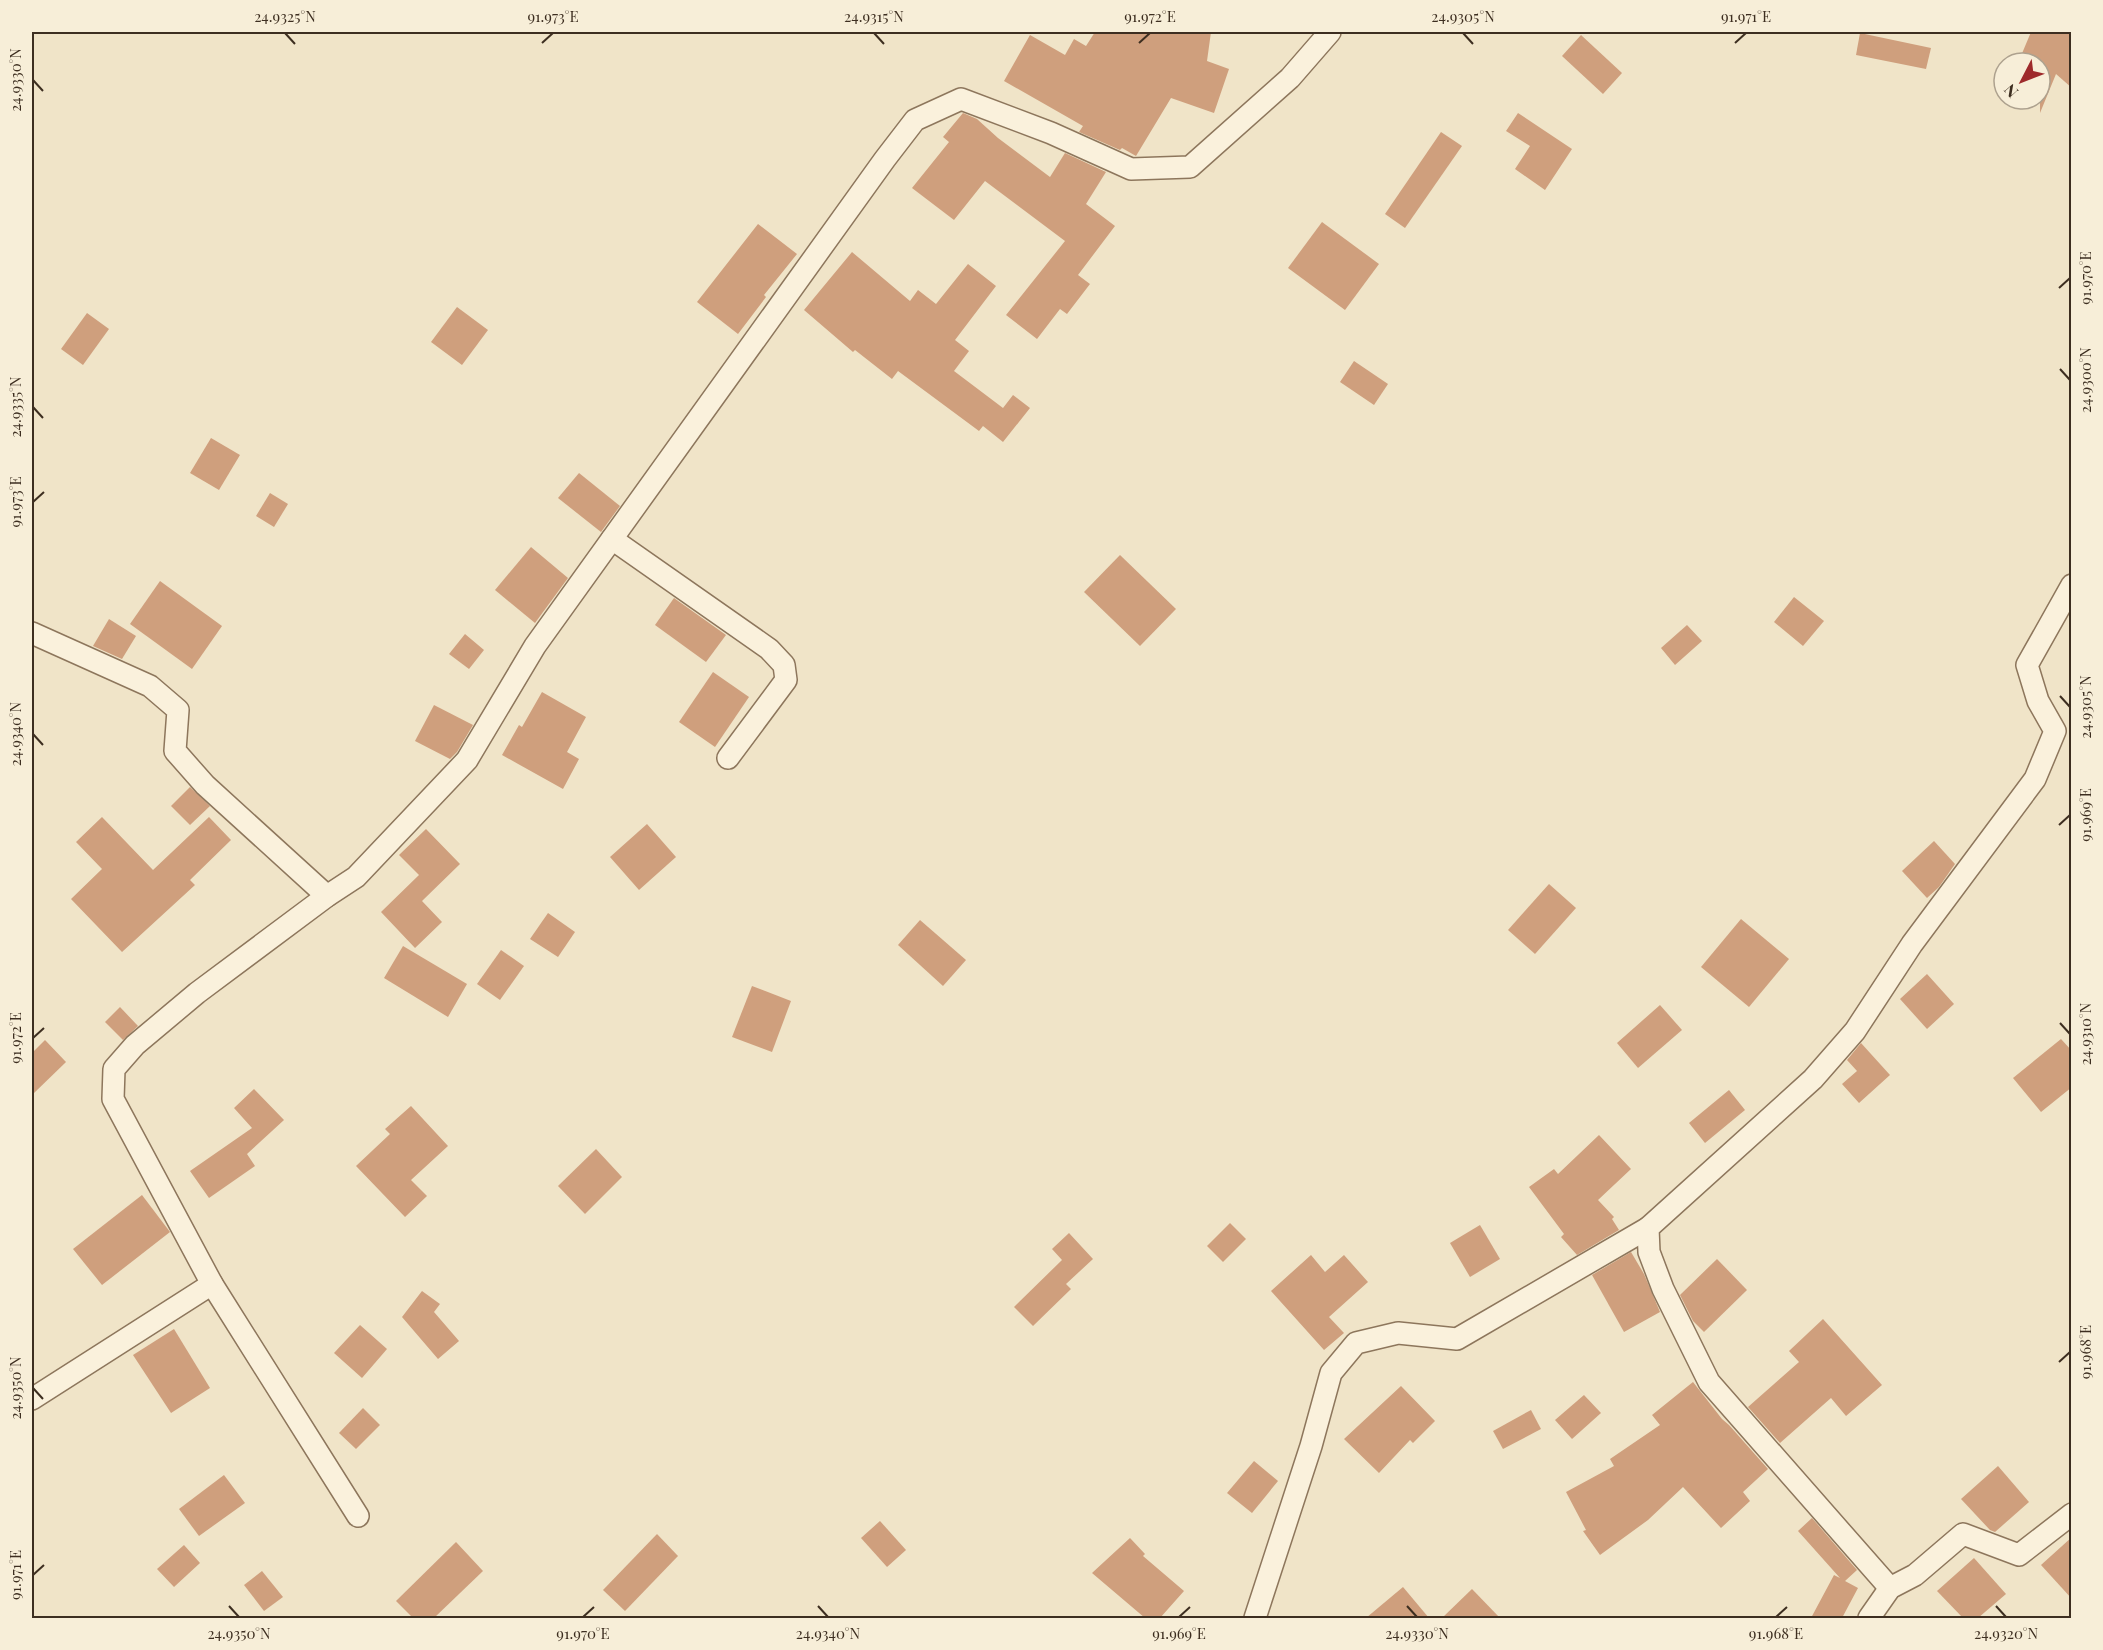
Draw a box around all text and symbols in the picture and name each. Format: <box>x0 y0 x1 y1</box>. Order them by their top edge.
text: 24.9325°N <box>254 6 316 26</box>
text: 91.973°E <box>527 6 579 26</box>
text: 24.9315°N <box>844 6 904 26</box>
text: 91.972°E <box>1124 6 1176 26</box>
text: 24.9305°N <box>1431 6 1495 26</box>
text: 91.971°E <box>1721 6 1771 26</box>
text: 24.9330°N <box>5 48 25 112</box>
north arrow <box>1992 51 2052 111</box>
text: N <box>1999 80 2022 103</box>
text: 91.970°E <box>2075 251 2095 305</box>
text: 24.9300°N <box>2075 347 2095 413</box>
text: 24.9335°N <box>5 376 25 438</box>
text: 91.973°E <box>5 476 25 528</box>
text: 24.9305°N <box>2075 675 2095 739</box>
text: 24.9340°N <box>5 701 25 766</box>
text: 91.969°E <box>2075 788 2095 842</box>
text: 24.9310°N <box>2075 1002 2095 1065</box>
text: 91.972°E <box>5 1012 25 1064</box>
text: 91.968°E <box>2075 1325 2095 1379</box>
text: 24.9350°N <box>5 1356 25 1420</box>
text: 91.971°E <box>5 1550 25 1600</box>
text: 24.9350°N <box>207 1623 271 1643</box>
text: 91.970°E <box>556 1623 610 1643</box>
text: 24.9340°N <box>796 1623 861 1643</box>
text: 91.969°E <box>1152 1623 1206 1643</box>
text: 24.9330°N <box>1385 1623 1449 1643</box>
text: 91.968°E <box>1749 1623 1803 1643</box>
text: 24.9320°N <box>1974 1623 2038 1643</box>

